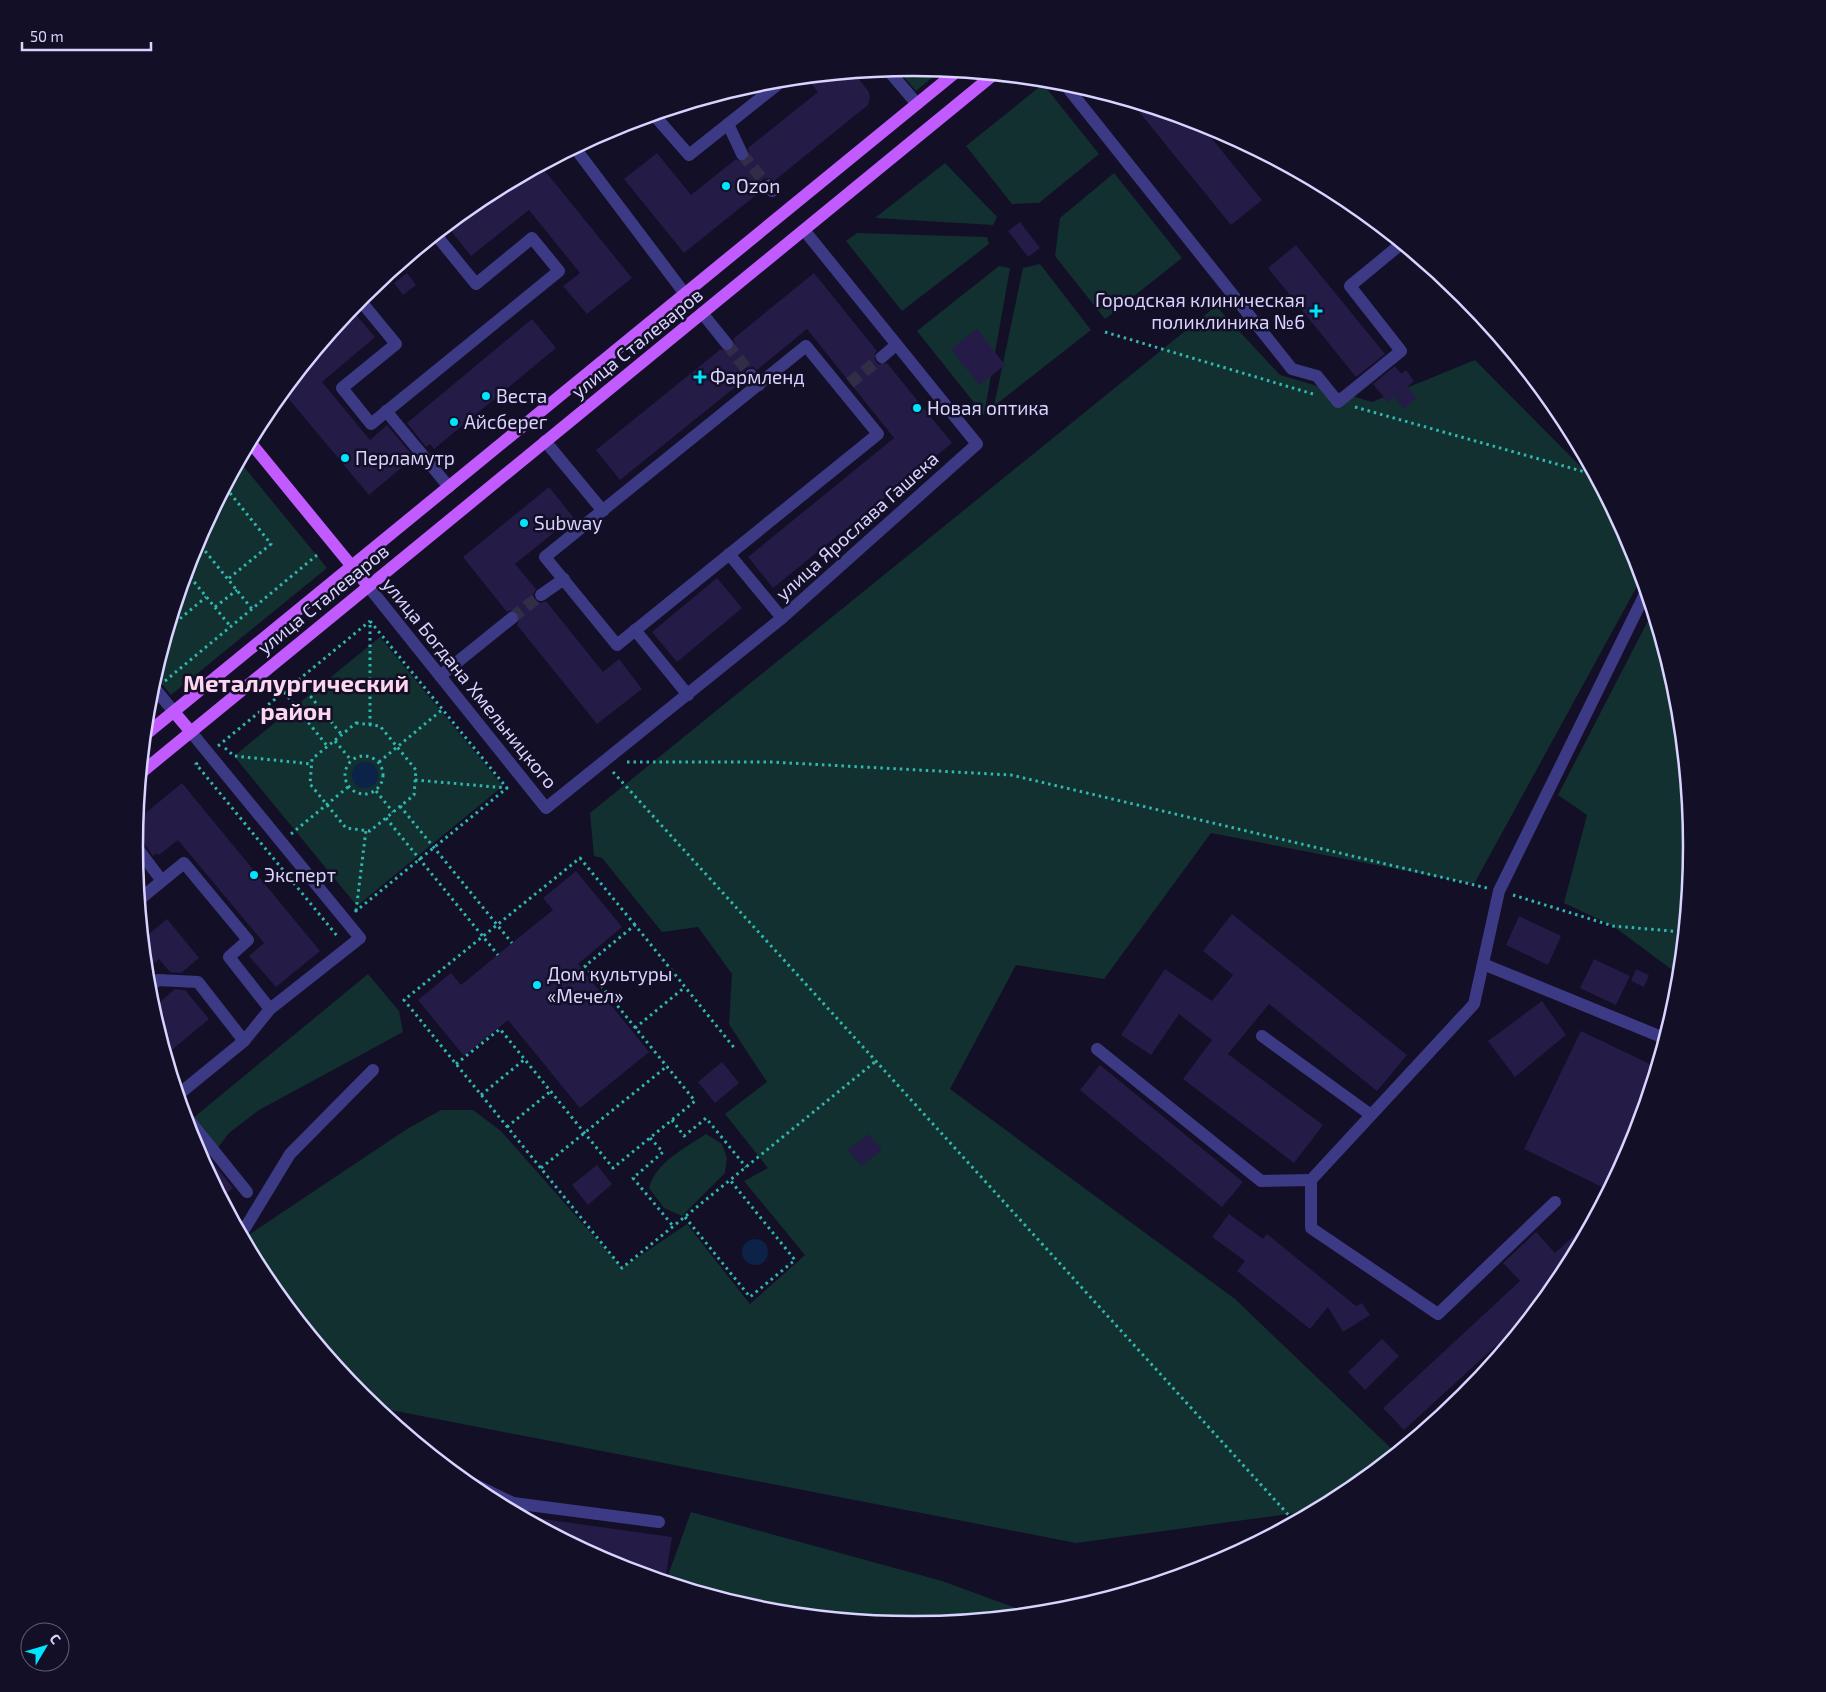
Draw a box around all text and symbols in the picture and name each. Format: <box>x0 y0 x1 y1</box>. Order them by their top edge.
scale bar <box>22 20 151 52</box>
text: 50 m <box>30 27 64 45</box>
place label: Ozon <box>736 174 780 197</box>
marker: Ozon <box>720 180 732 192</box>
street label: улица Сталеваров <box>566 283 708 403</box>
place label: Городская клиническая поликлиника №6 <box>1095 288 1305 333</box>
marker: Городская клиническая поликлиника №6 <box>1309 304 1323 318</box>
place label: Фармленд <box>710 365 805 388</box>
marker: Фармленд <box>694 371 706 383</box>
place label: Веста <box>496 384 547 407</box>
marker: Веста <box>480 390 492 402</box>
place label: Новая оптика <box>927 396 1049 419</box>
marker: Новая оптика <box>911 402 923 414</box>
place label: Айсберег <box>464 410 548 433</box>
marker: Айсберег <box>448 416 460 428</box>
place label: Перламутр <box>355 446 455 470</box>
street label: улица Ярослава Гашека <box>771 446 943 606</box>
marker: Перламутр <box>339 452 351 464</box>
place label: Subway <box>534 511 602 534</box>
marker: Subway <box>518 517 530 529</box>
street label: улица Сталеваров <box>252 539 394 659</box>
street label: улица Богдана Хмельницкого <box>377 573 563 793</box>
district label: Металлургический район <box>183 668 409 725</box>
place label: Эксперт <box>264 863 336 886</box>
marker: Эксперт <box>248 869 260 881</box>
place label: Дом культуры «Мечел» <box>547 962 673 1007</box>
marker: Дом культуры «Мечел» <box>531 979 543 991</box>
north arrow <box>20 1622 70 1672</box>
text: С <box>46 1630 65 1647</box>

